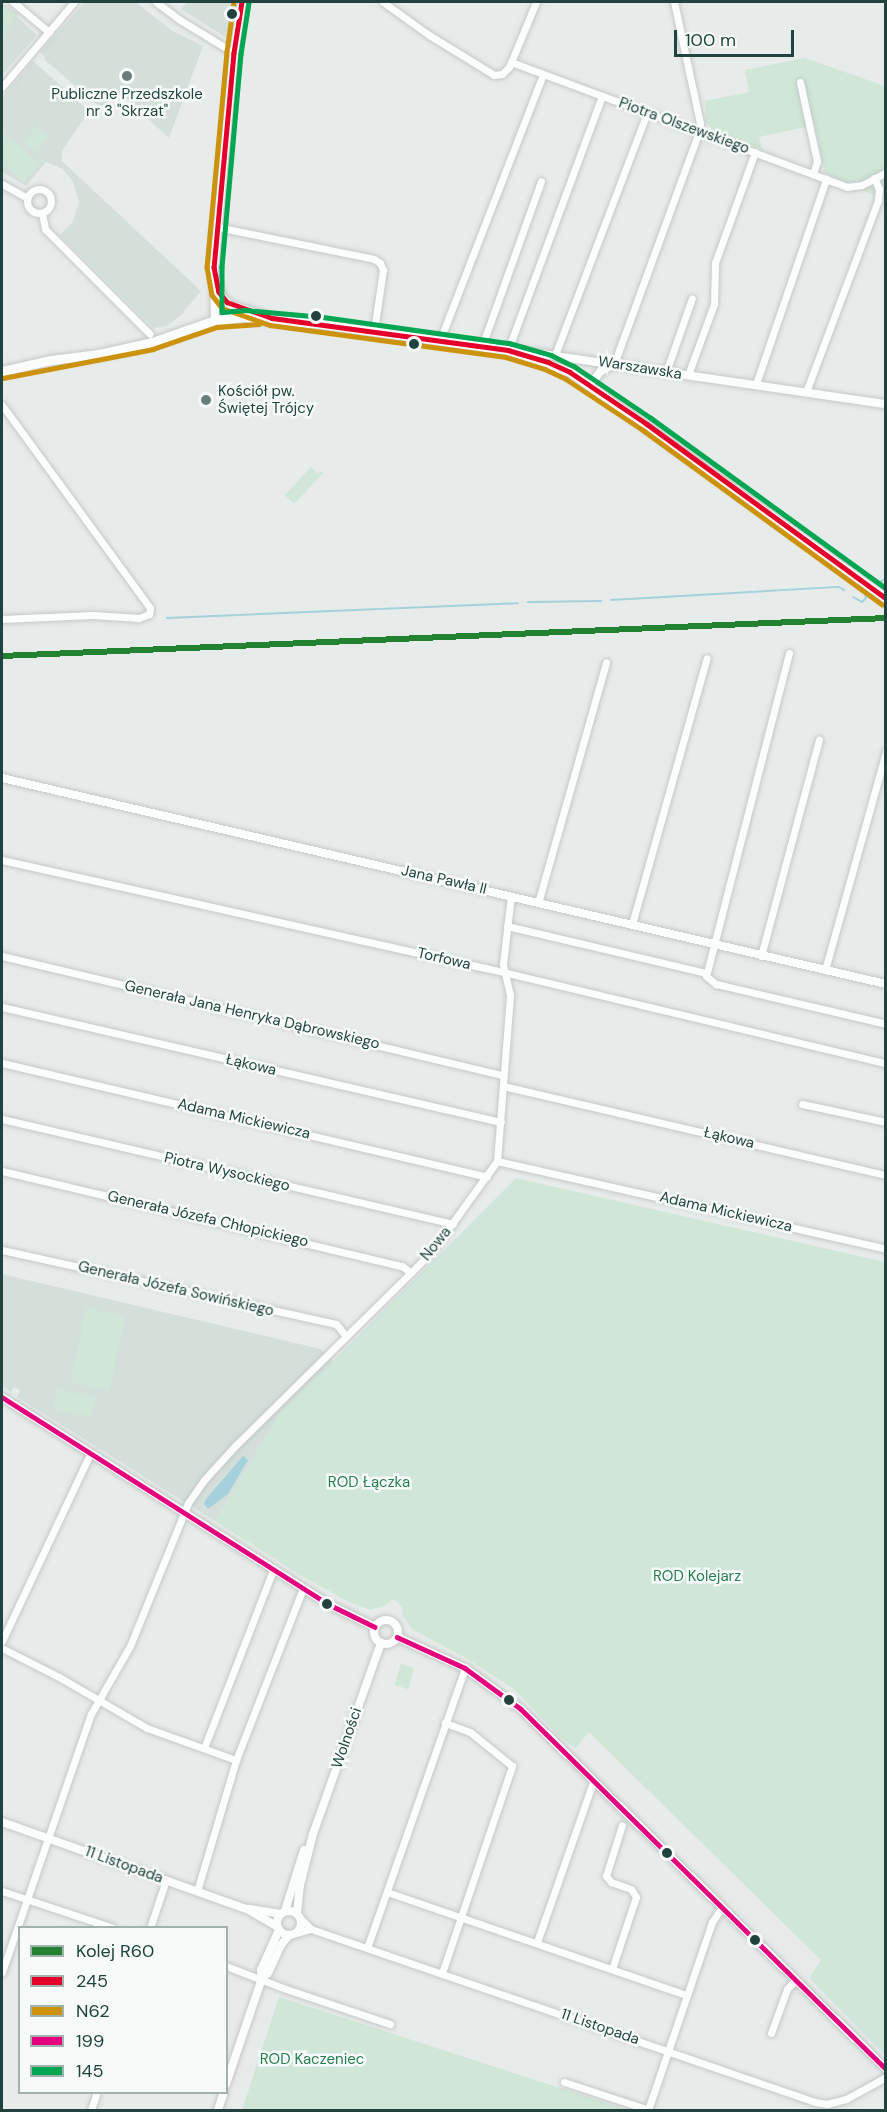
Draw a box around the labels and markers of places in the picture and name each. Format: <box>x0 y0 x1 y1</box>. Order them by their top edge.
unlabelled marker <box>226 8 238 20</box>
marker: Publiczne Przedszkole nr 3 "Skrzat" <box>120 69 134 83</box>
place label: Publiczne Przedszkole nr 3 "Skrzat" <box>51 85 203 120</box>
unlabelled marker <box>310 310 322 322</box>
unlabelled marker <box>408 338 420 350</box>
place label: Kościół pw. Świętej Trójcy <box>218 382 314 417</box>
marker: Kościół pw. Świętej Trójcy <box>199 393 213 407</box>
unlabelled marker <box>321 1598 333 1610</box>
unlabelled marker <box>503 1694 515 1706</box>
unlabelled marker <box>661 1847 673 1859</box>
unlabelled marker <box>749 1934 761 1946</box>

